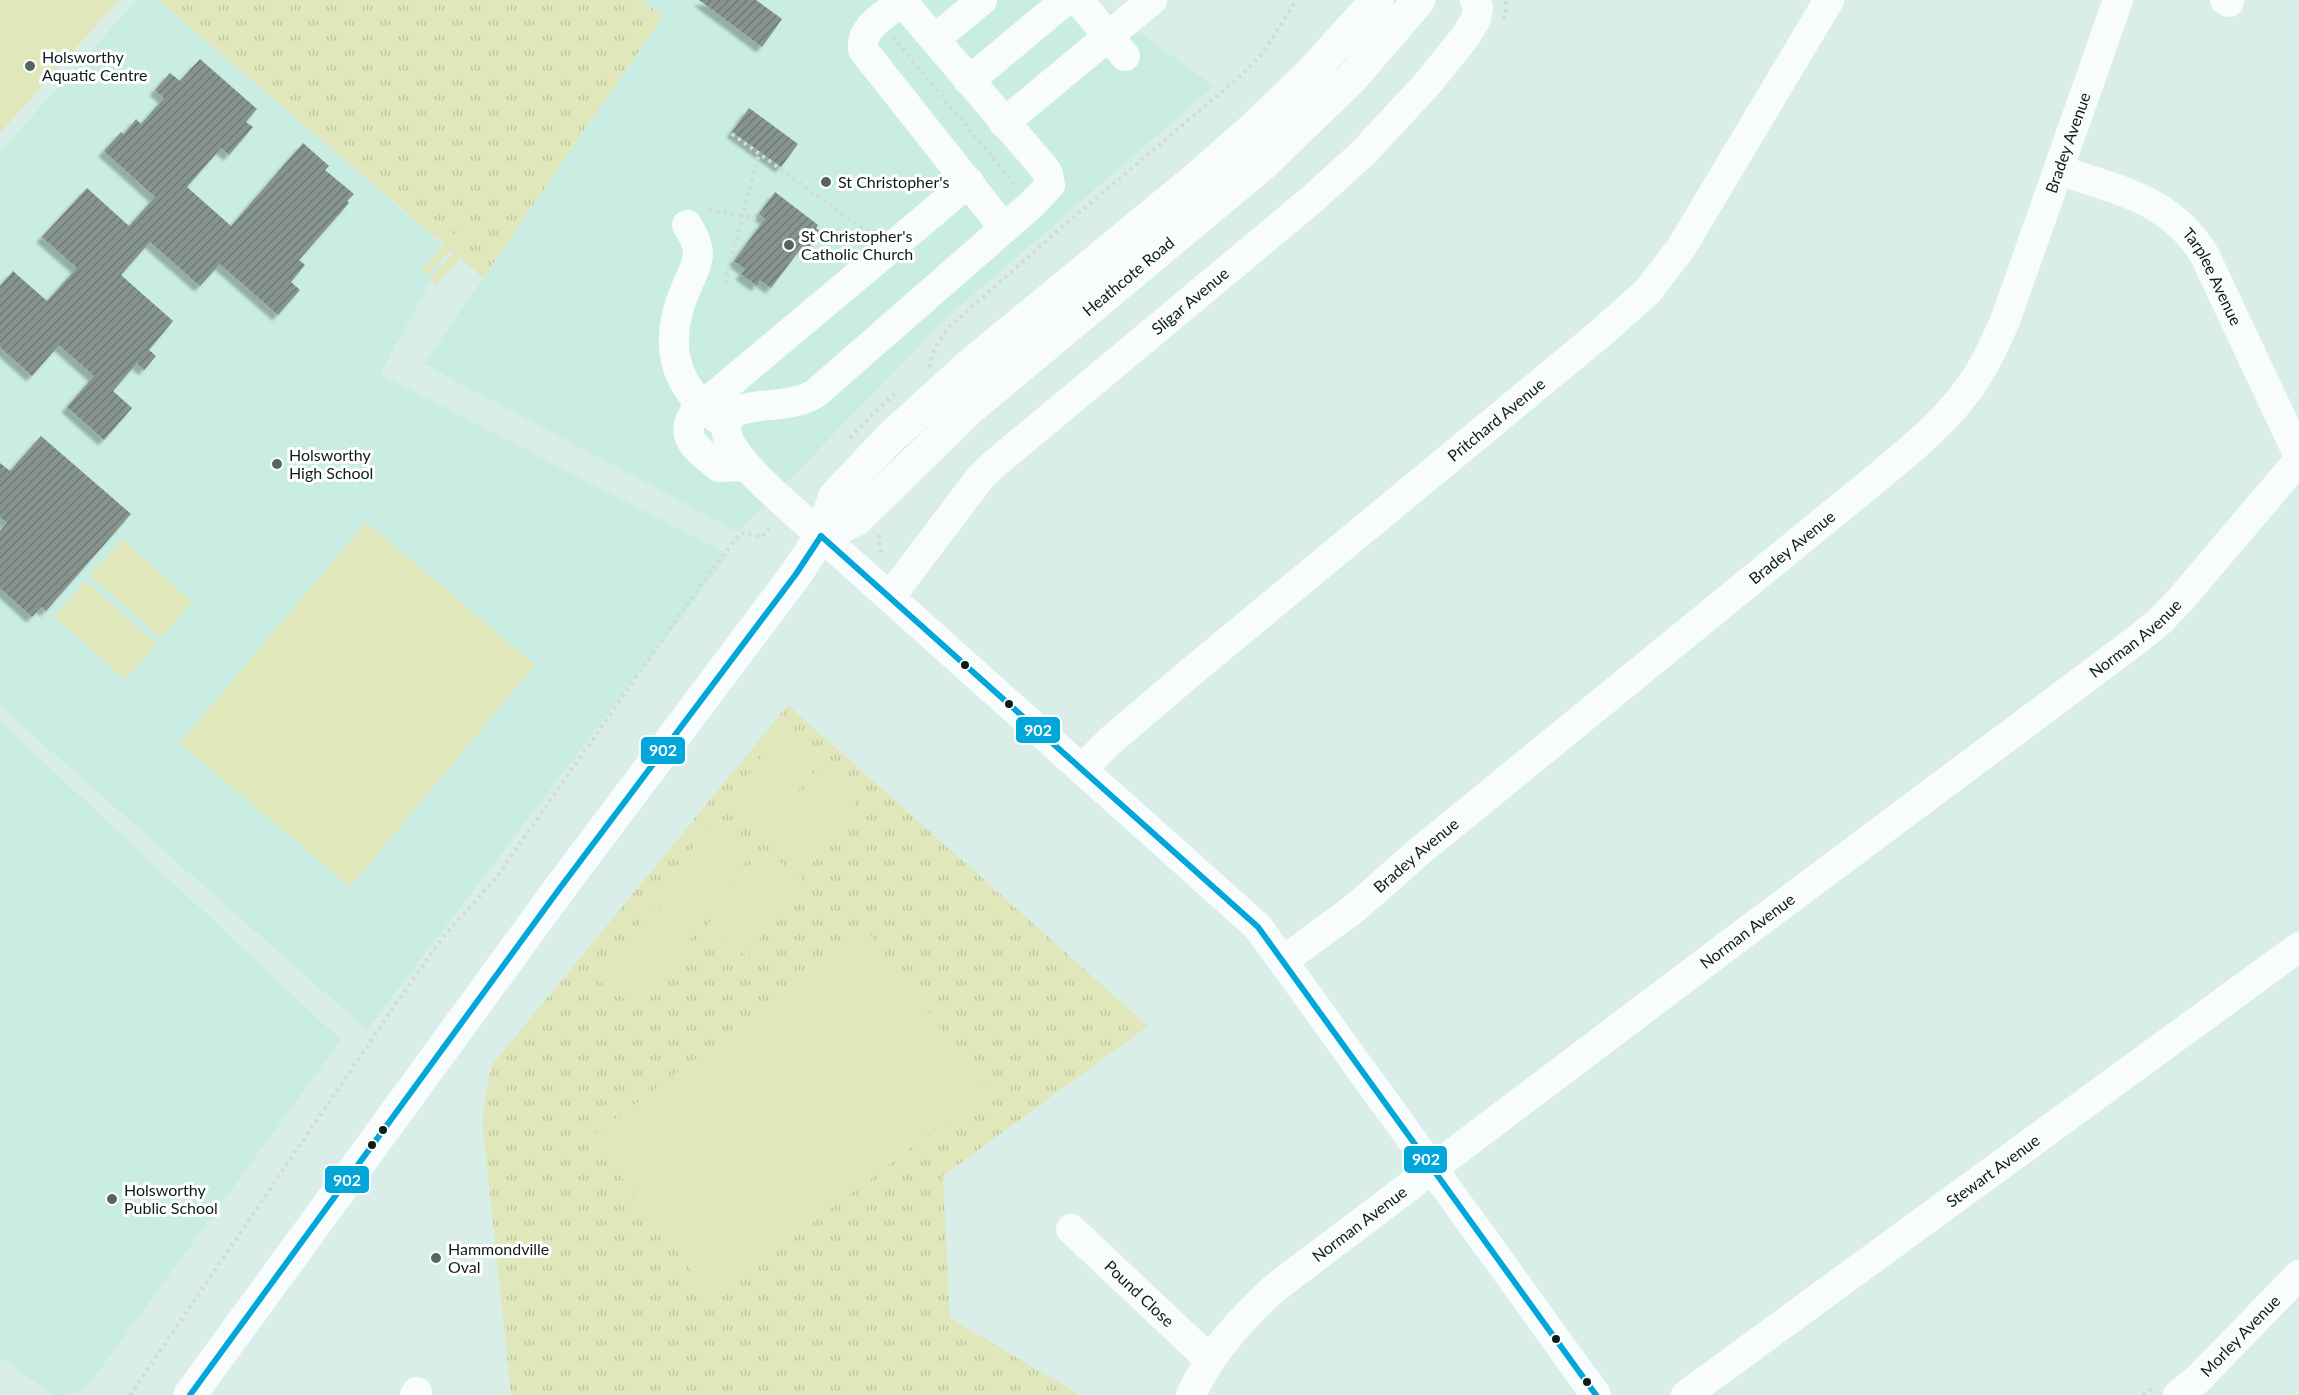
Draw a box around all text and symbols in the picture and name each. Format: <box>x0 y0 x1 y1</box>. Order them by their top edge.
place label: Holsworthy Aquatic Centre <box>42 47 147 84</box>
marker: Holsworthy Aquatic Centre <box>23 59 37 73</box>
street label: Bradey Avenue <box>2041 90 2094 195</box>
place label: St Christopher's <box>838 172 949 191</box>
marker: St Christopher's <box>819 175 833 189</box>
street label: Tarplee Avenue <box>2179 224 2246 328</box>
place label: St Christopher's Catholic Church <box>801 226 913 263</box>
street label: Heathcote Road <box>1078 232 1177 320</box>
marker: St Christopher's Catholic Church <box>782 238 796 252</box>
street label: Sligar Avenue <box>1147 263 1232 338</box>
street label: Pritchard Avenue <box>1443 374 1548 465</box>
place label: Holsworthy High School <box>289 445 373 482</box>
marker: Holsworthy High School <box>270 457 284 471</box>
street label: Bradey Avenue <box>1745 506 1838 588</box>
street label: Norman Avenue <box>2085 595 2185 681</box>
unlabelled marker <box>959 659 971 671</box>
unlabelled marker <box>1003 698 1015 710</box>
line badge: 902 <box>1015 716 1061 744</box>
text: 902 <box>1024 720 1052 739</box>
line badge: 902 <box>640 736 686 765</box>
text: 902 <box>649 740 677 759</box>
street label: Bradey Avenue <box>1369 813 1462 896</box>
street label: Norman Avenue <box>1696 889 1798 972</box>
unlabelled marker <box>377 1124 389 1136</box>
street label: Stewart Avenue <box>1942 1130 2043 1211</box>
unlabelled marker <box>366 1139 378 1151</box>
line badge: 902 <box>1403 1145 1448 1174</box>
text: 902 <box>1412 1149 1440 1168</box>
line badge: 902 <box>324 1165 370 1194</box>
text: 902 <box>333 1170 361 1189</box>
place label: Holsworthy Public School <box>124 1180 218 1217</box>
street label: Norman Avenue <box>1308 1182 1410 1265</box>
marker: Holsworthy Public School <box>105 1192 119 1206</box>
place label: Hammondville Oval <box>448 1239 549 1276</box>
marker: Hammondville Oval <box>429 1251 443 1265</box>
street label: Pound Close <box>1101 1256 1178 1330</box>
street label: Morley Avenue <box>2196 1291 2283 1380</box>
unlabelled marker <box>1550 1333 1562 1345</box>
unlabelled marker <box>1581 1376 1593 1388</box>

